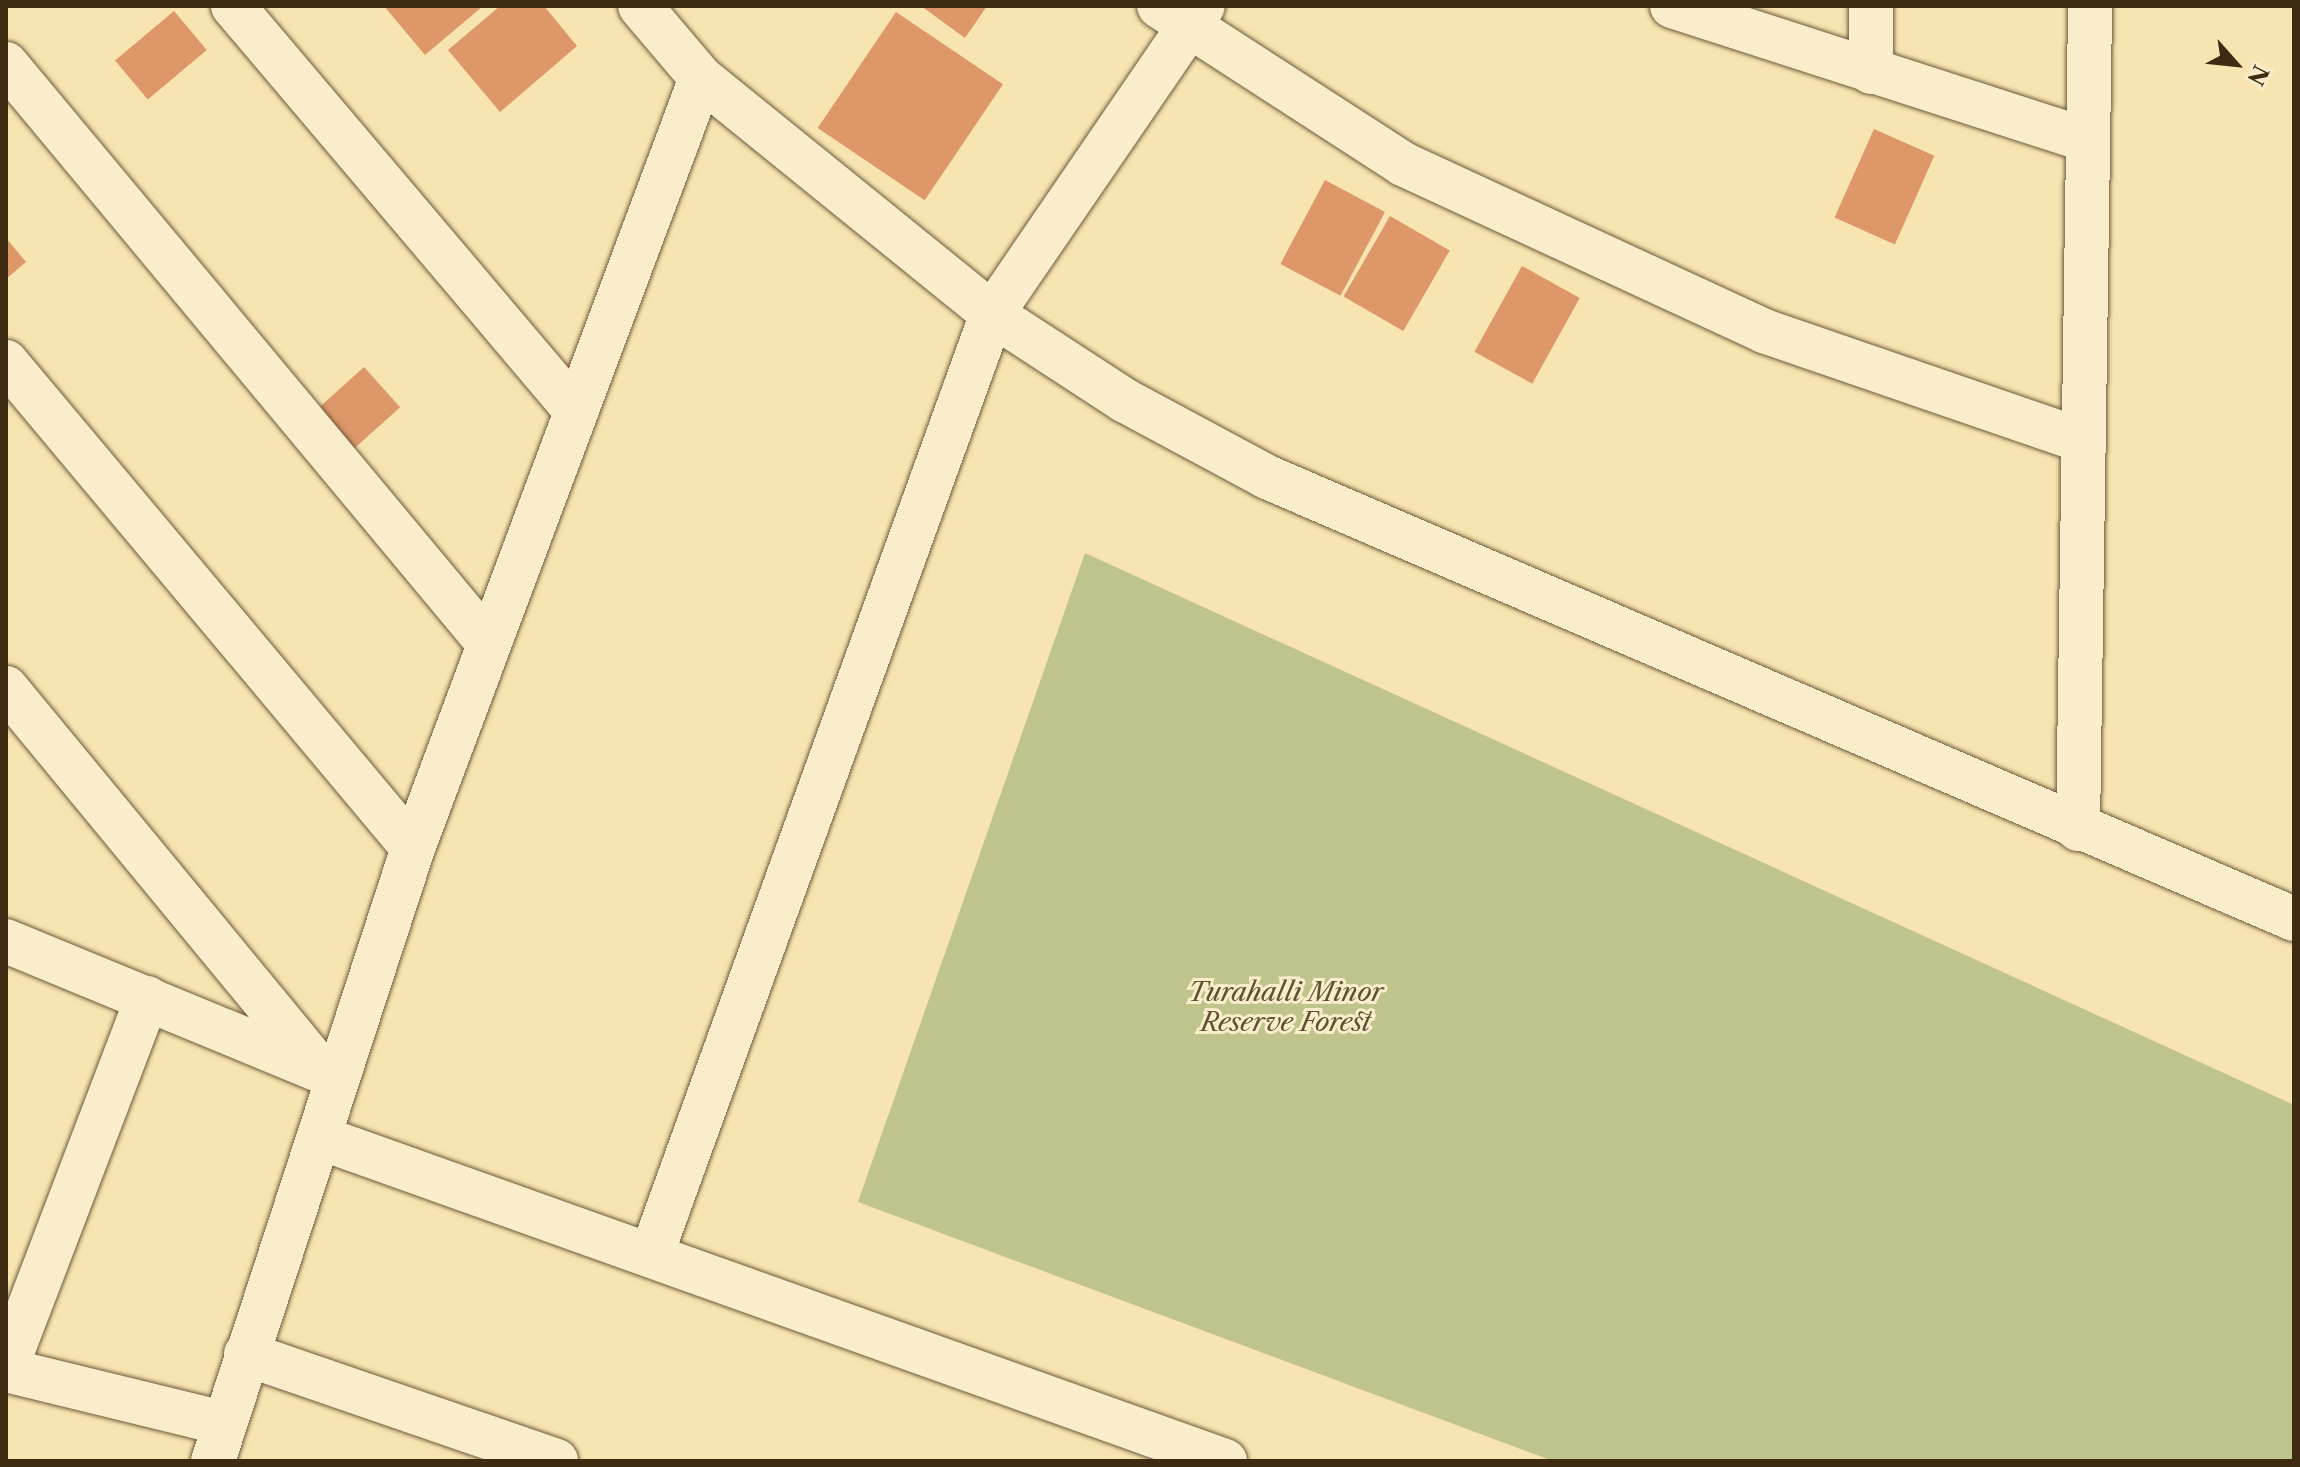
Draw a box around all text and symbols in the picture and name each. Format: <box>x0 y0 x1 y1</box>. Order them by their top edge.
north arrow <box>2196 24 2276 104</box>
text: N <box>2241 60 2274 90</box>
park label: Turahalli Minor Reserve Forest <box>1188 977 1384 1038</box>

